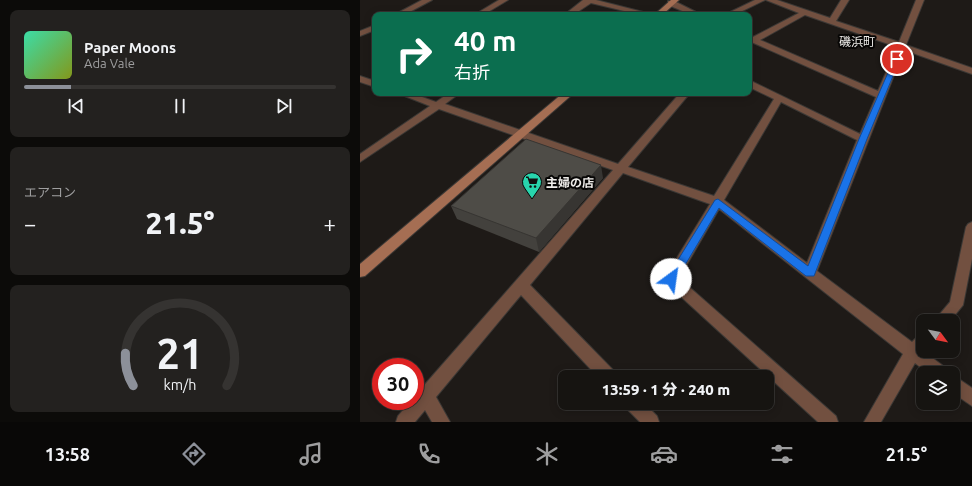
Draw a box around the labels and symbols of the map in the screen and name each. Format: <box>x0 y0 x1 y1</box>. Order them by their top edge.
district label: 磯浜町 <box>839 35 875 48</box>
pin <box>880 42 914 76</box>
supermarket icon: 主婦の店 <box>521 171 543 199</box>
place label: 主婦の店 <box>546 176 594 189</box>
position arrow <box>650 258 692 300</box>
north arrow <box>916 314 960 358</box>
speed limit sign: 30 <box>372 358 424 410</box>

